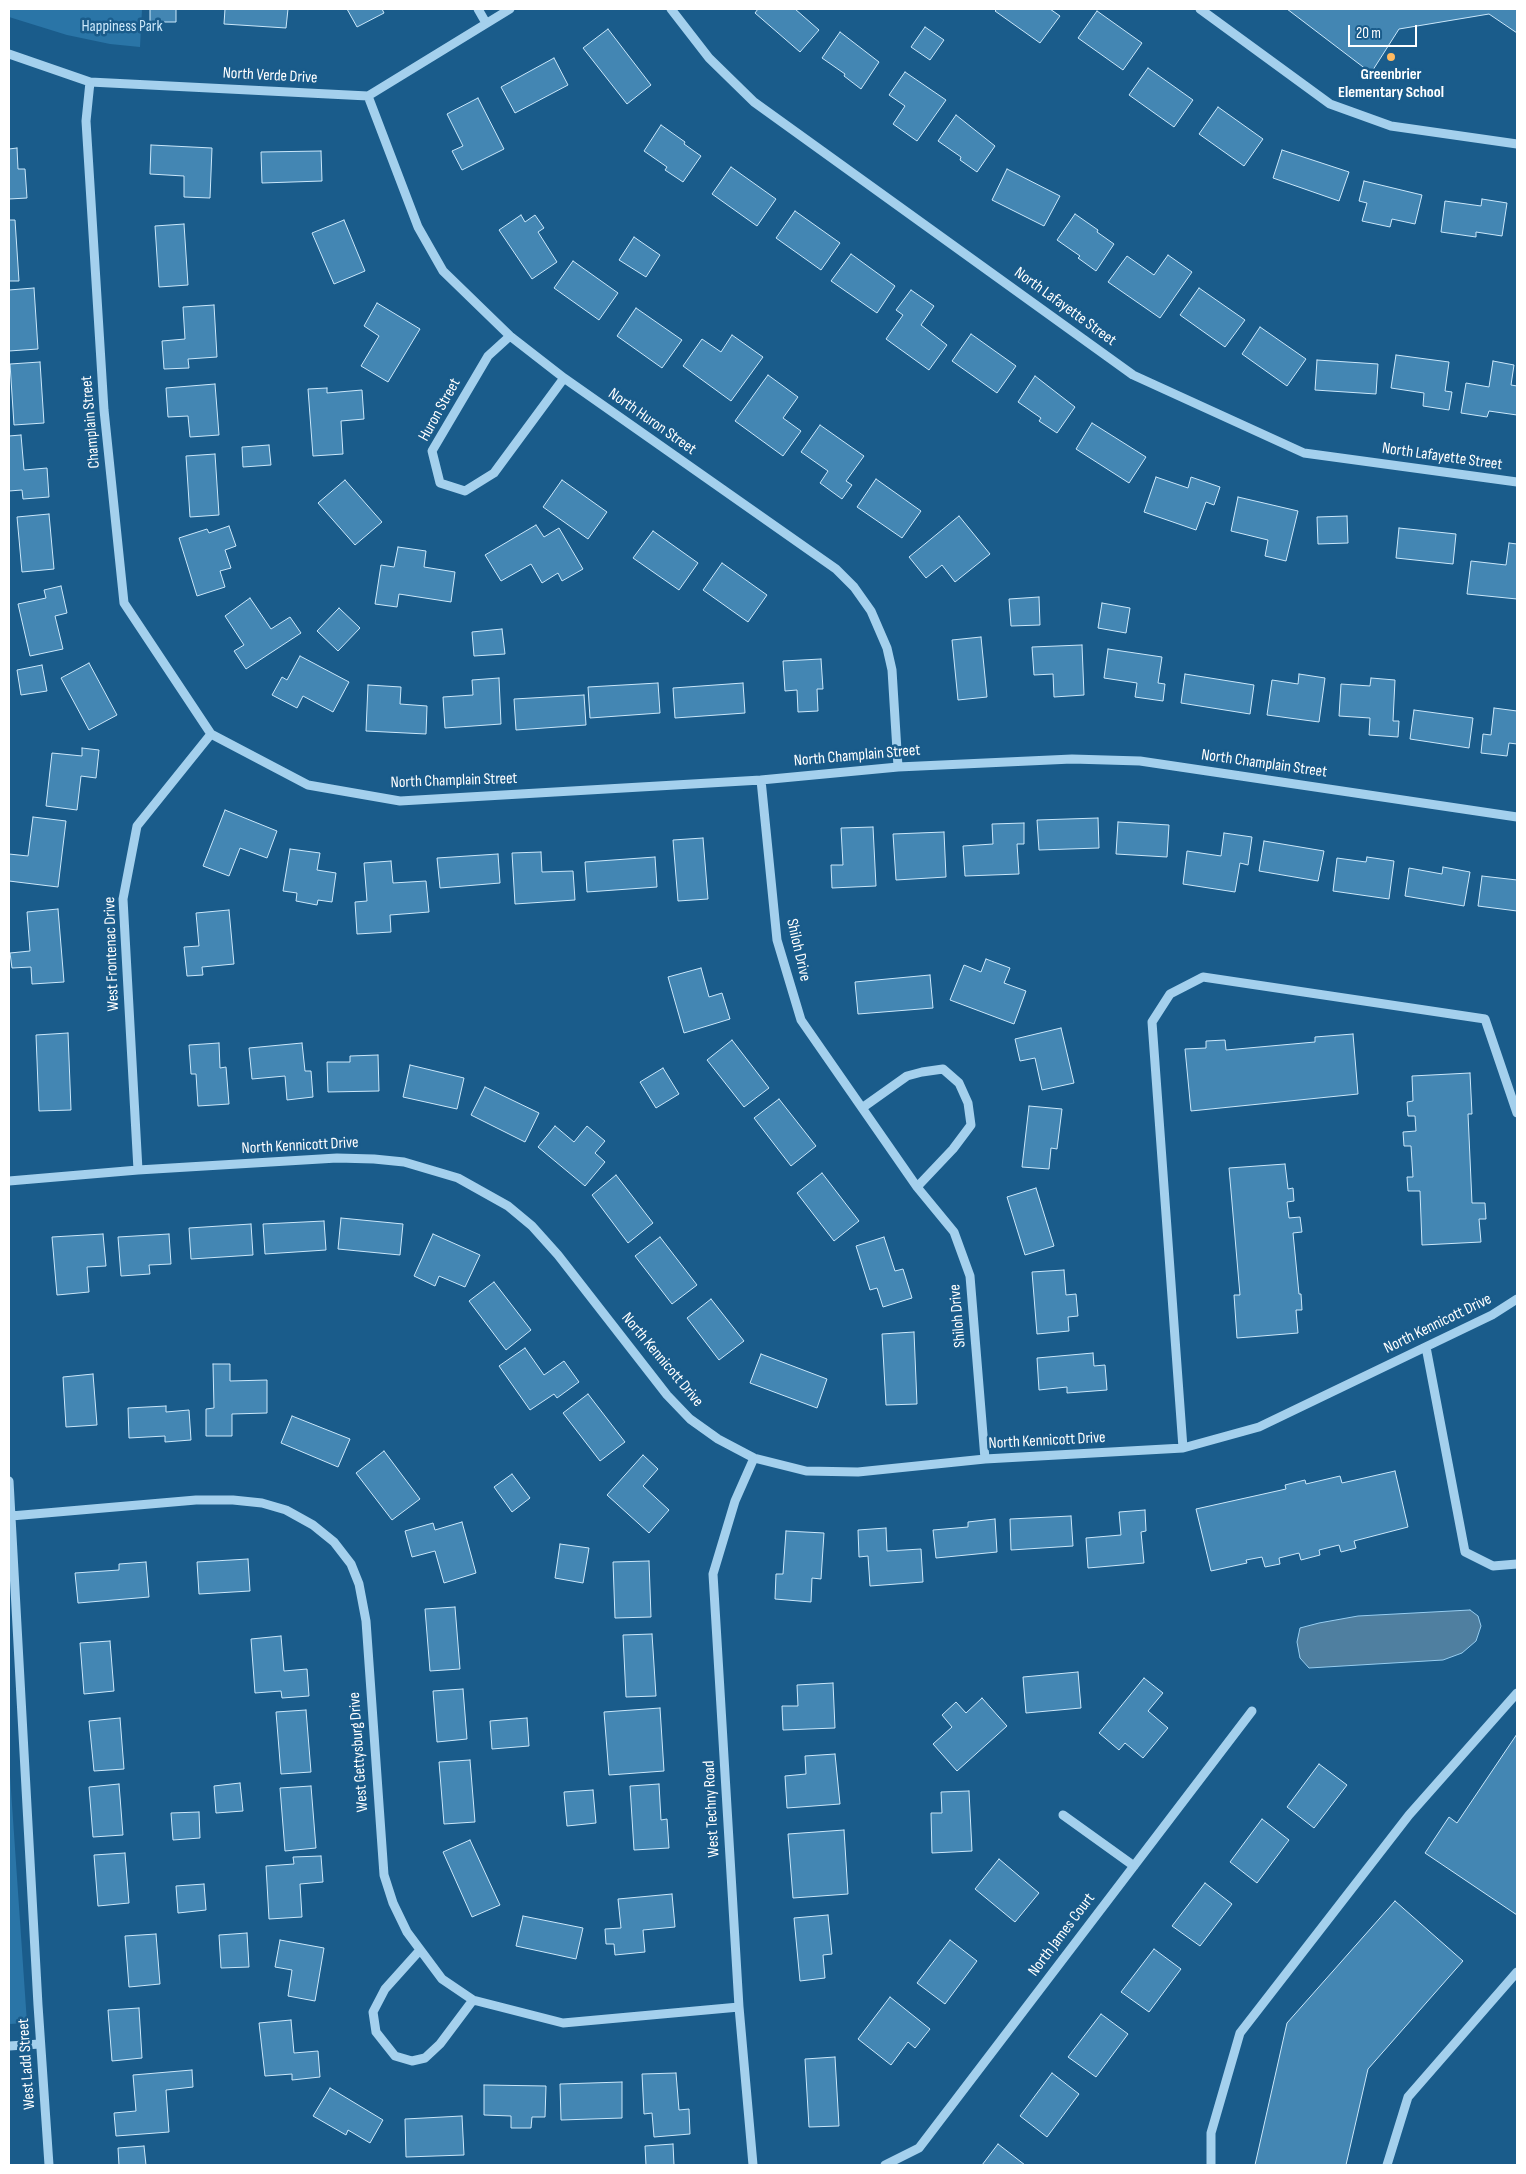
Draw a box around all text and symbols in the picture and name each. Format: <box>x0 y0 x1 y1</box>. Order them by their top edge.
scale bar <box>1351 15 1420 47</box>
park label: Happiness Park <box>81 17 163 37</box>
text: 20 m <box>1356 24 1381 43</box>
marker: Greenbrier Elementary School <box>1385 51 1397 63</box>
street label: North Verde Drive <box>222 64 318 88</box>
place label: Greenbrier Elementary School <box>1338 65 1444 103</box>
street label: North Lafayette Street <box>1010 264 1120 350</box>
street label: Champlain Street <box>77 375 105 469</box>
street label: Huron Street <box>415 375 465 445</box>
street label: North Huron Street <box>604 385 700 459</box>
street label: North Lafayette Street <box>1381 439 1503 475</box>
street label: North Champlain Street <box>793 741 921 771</box>
street label: North Champlain Street <box>1200 746 1328 782</box>
street label: North Champlain Street <box>390 769 518 793</box>
street label: West Frontenac Drive <box>100 896 124 1012</box>
street label: Shiloh Drive <box>781 917 815 983</box>
street label: North Kennicott Drive <box>241 1133 359 1159</box>
street label: Shiloh Drive <box>946 1283 970 1349</box>
street label: North Kennicott Drive <box>1381 1290 1495 1358</box>
street label: North Kennicott Drive <box>617 1309 707 1411</box>
street label: North Kennicott Drive <box>988 1428 1106 1454</box>
street label: West Gettysburg Drive <box>345 1691 373 1813</box>
street label: West Techny Road <box>700 1760 724 1858</box>
street label: North James Court <box>1025 1890 1099 1980</box>
street label: West Ladd Street <box>14 2018 40 2110</box>

